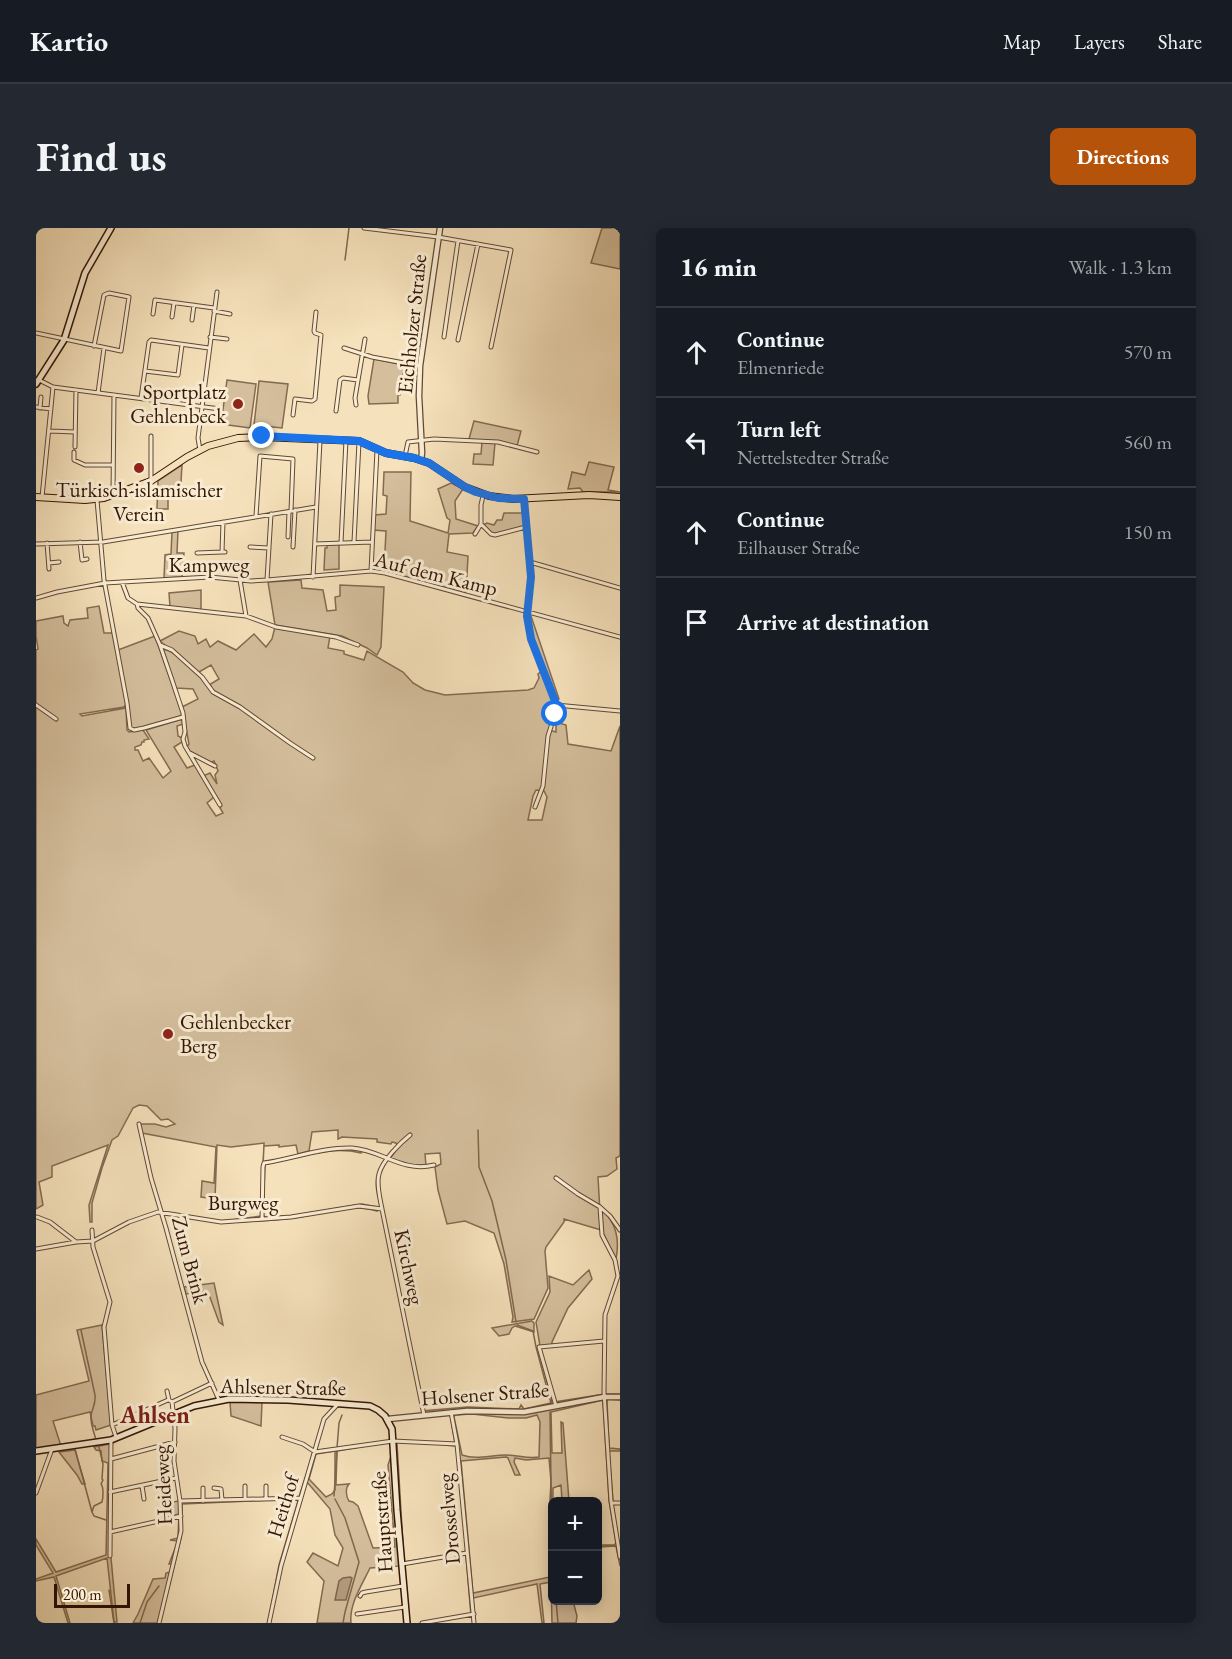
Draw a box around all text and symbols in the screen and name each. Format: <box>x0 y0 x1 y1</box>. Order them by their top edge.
text: Kartio <box>30 23 108 59</box>
text: Map <box>1003 28 1041 55</box>
text: Layers <box>1074 28 1125 55</box>
text: Share <box>1158 28 1202 55</box>
button: Directions <box>1050 128 1196 185</box>
text: Find us <box>36 129 167 184</box>
text: 16 min <box>680 250 757 284</box>
street label: Eichholzer Straße <box>391 253 432 395</box>
text: Walk · 1.3 km <box>1069 254 1172 280</box>
text: Continue <box>737 325 824 354</box>
icon: ahead <box>680 336 713 369</box>
text: 570 m <box>1124 339 1172 365</box>
text: Elmenriede <box>737 354 824 380</box>
place label: Sportplatz Gehlenbeck <box>130 378 227 429</box>
marker: Sportplatz Gehlenbeck <box>231 397 245 411</box>
text: Turn left <box>737 415 821 444</box>
route end <box>248 422 274 448</box>
icon: left <box>680 426 713 459</box>
text: 560 m <box>1124 429 1172 455</box>
text: Nettelstedter Straße <box>737 444 889 470</box>
marker: Türkisch-islamischer Verein <box>132 461 146 475</box>
place label: Türkisch-islamischer Verein <box>55 476 223 527</box>
text: Continue <box>737 505 824 534</box>
icon: ahead <box>680 516 713 549</box>
text: 150 m <box>1124 519 1172 545</box>
text: Eilhauser Straße <box>737 534 860 560</box>
street label: Auf dem Kamp <box>371 545 500 602</box>
street label: Kampweg <box>169 551 250 578</box>
icon: arrive <box>680 606 713 639</box>
text: Arrive at destination <box>737 608 929 637</box>
route start <box>541 700 567 726</box>
place label: Gehlenbecker Berg <box>180 1008 291 1059</box>
marker: Gehlenbecker Berg <box>161 1027 175 1041</box>
street label: Burgweg <box>208 1189 279 1216</box>
street label: Zum Brink <box>166 1213 215 1308</box>
street label: Kirchweg <box>388 1227 431 1308</box>
street label: Ahlsener Straße <box>219 1372 346 1401</box>
street label: Holsener Straße <box>420 1376 550 1411</box>
district label: Ahlsen <box>119 1399 190 1430</box>
street label: Heideweg <box>147 1443 178 1526</box>
street label: Heithof <box>260 1469 306 1541</box>
street label: Hauptstraße <box>364 1470 399 1574</box>
street label: Drosselweg <box>431 1472 466 1566</box>
map controls <box>548 1497 602 1605</box>
button: + <box>548 1497 602 1551</box>
button: − <box>548 1551 602 1605</box>
scale bar <box>54 1581 130 1608</box>
text: 200 m <box>63 1584 102 1605</box>

